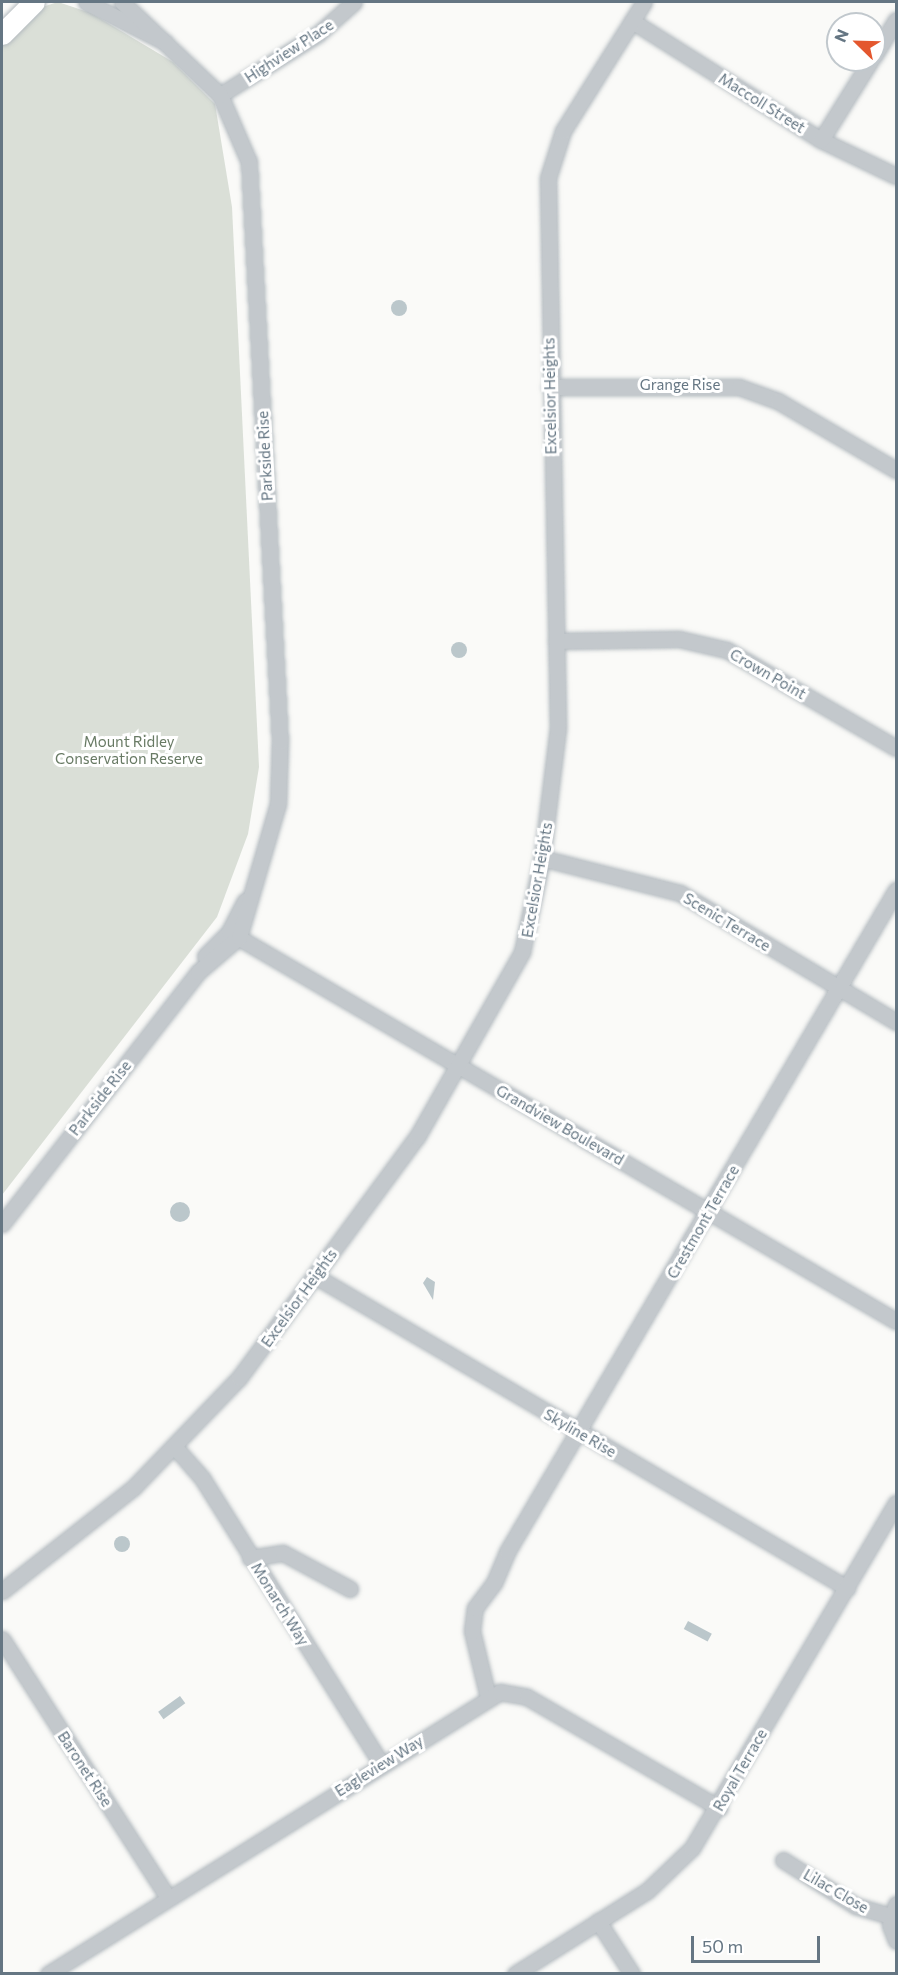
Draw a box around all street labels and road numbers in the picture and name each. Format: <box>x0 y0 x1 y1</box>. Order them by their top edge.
street label: Highview Place <box>241 16 337 86</box>
street label: Maccoll Street <box>715 69 809 137</box>
street label: Excelsior Heights <box>540 337 560 455</box>
street label: Grange Rise <box>640 376 720 394</box>
street label: Parkside Rise <box>254 411 276 501</box>
street label: Crown Point <box>727 645 809 703</box>
street label: Excelsior Heights <box>518 821 556 939</box>
street label: Scenic Terrace <box>680 889 774 955</box>
street label: Parkside Rise <box>65 1057 135 1139</box>
street label: Grandview Boulevard <box>493 1081 627 1169</box>
street label: Crestmont Terrace <box>663 1162 743 1282</box>
street label: Excelsior Heights <box>257 1245 341 1351</box>
street label: Skyline Rise <box>541 1405 619 1461</box>
street label: Monarch Way <box>247 1559 313 1649</box>
street label: Royal Terrace <box>709 1726 771 1814</box>
street label: Baronet Rise <box>54 1728 116 1810</box>
street label: Eagleview Way <box>332 1732 426 1800</box>
street label: Lilac Close <box>800 1865 872 1917</box>

